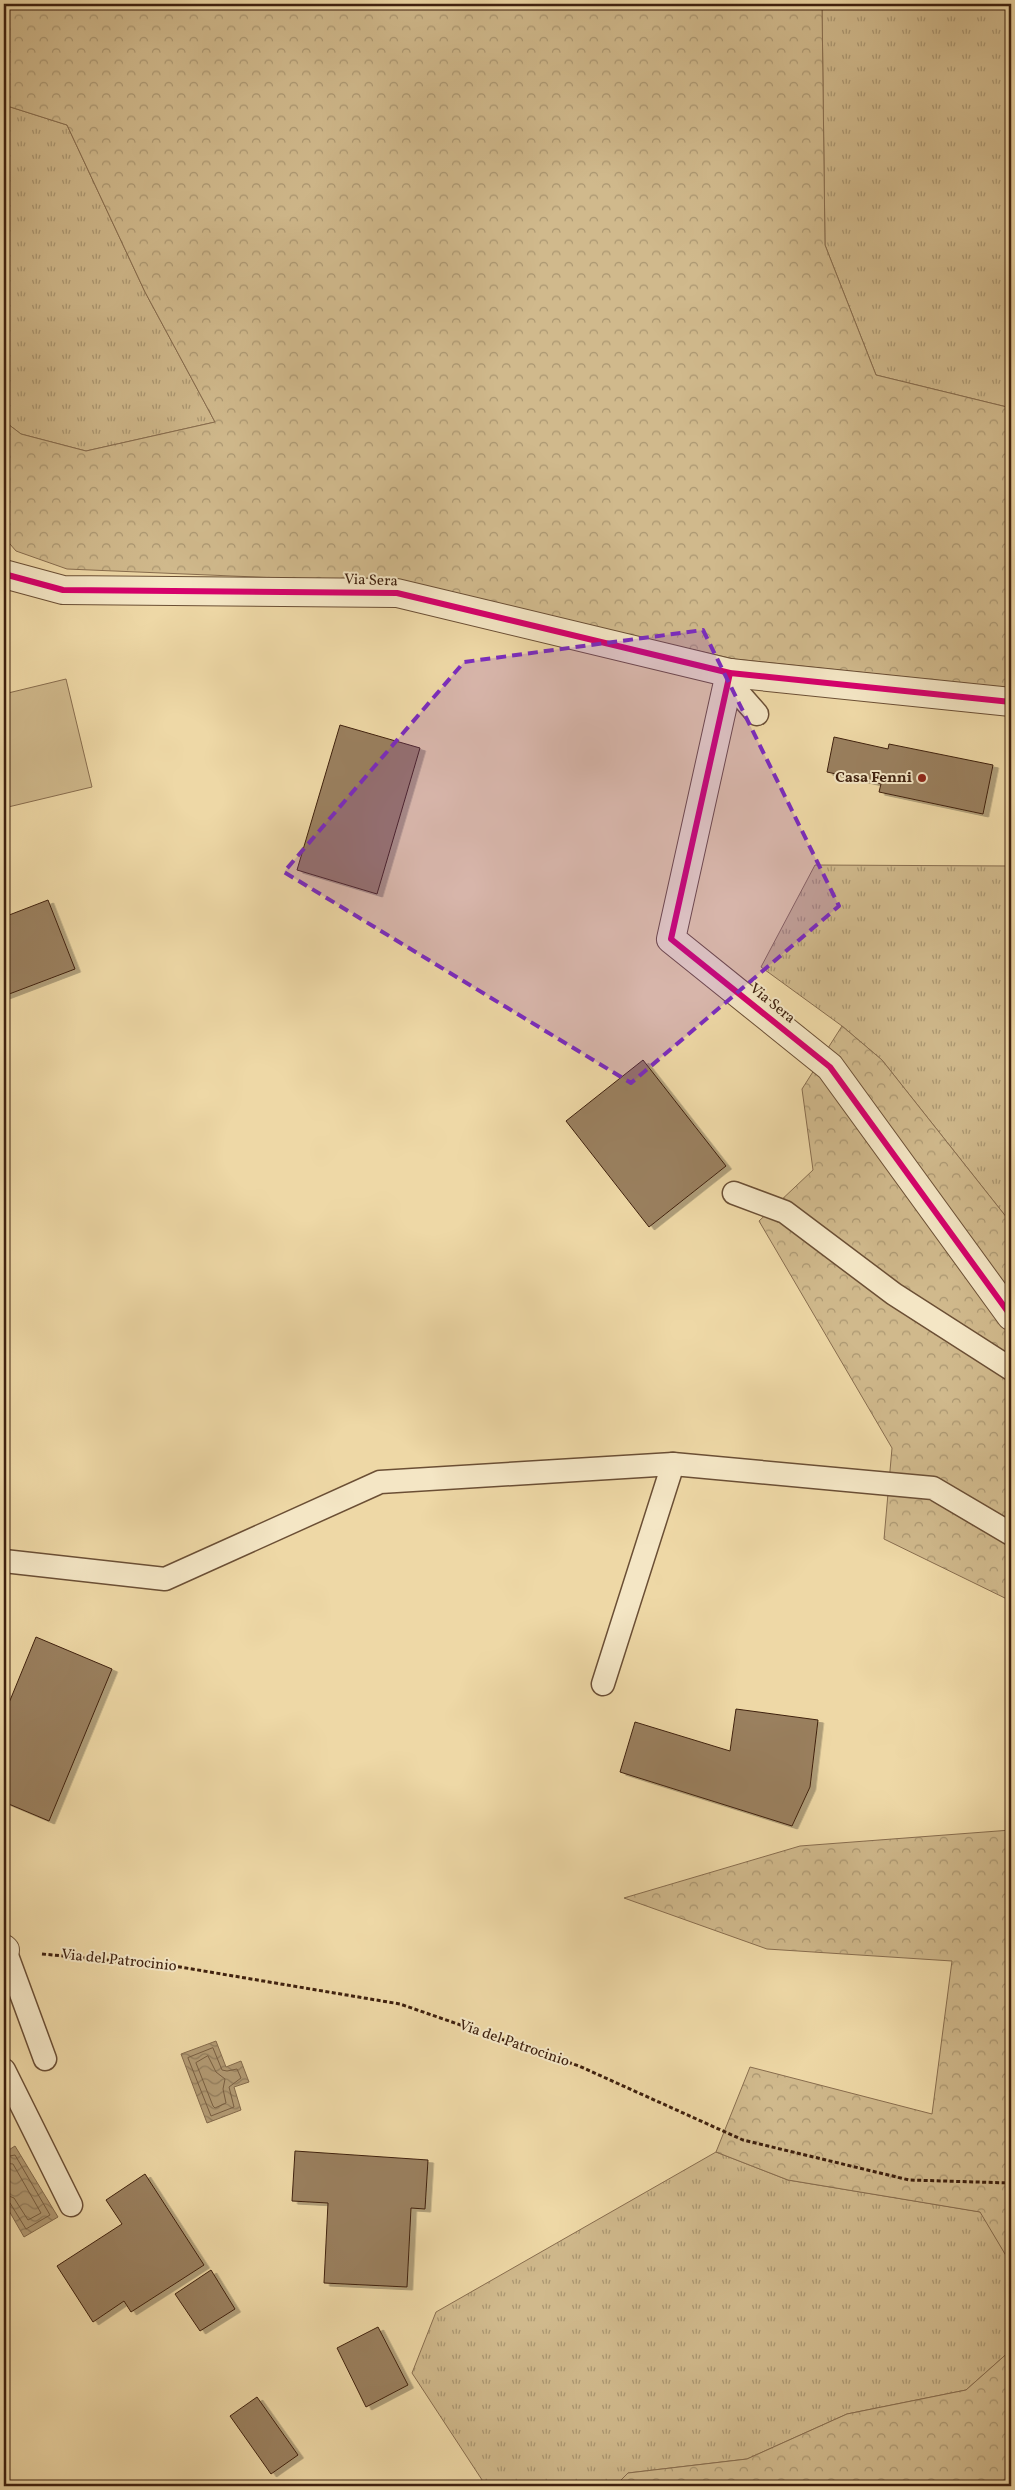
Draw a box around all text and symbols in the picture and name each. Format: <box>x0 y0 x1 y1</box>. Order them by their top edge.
street label: Via Sera <box>344 570 398 592</box>
place label: Casa Fenni <box>835 768 912 789</box>
marker: Casa Fenni <box>916 772 928 784</box>
street label: Via Sera <box>745 979 799 1029</box>
street label: Via del Patrocinio <box>60 1945 178 1977</box>
street label: Via del Patrocinio <box>456 2015 572 2073</box>

